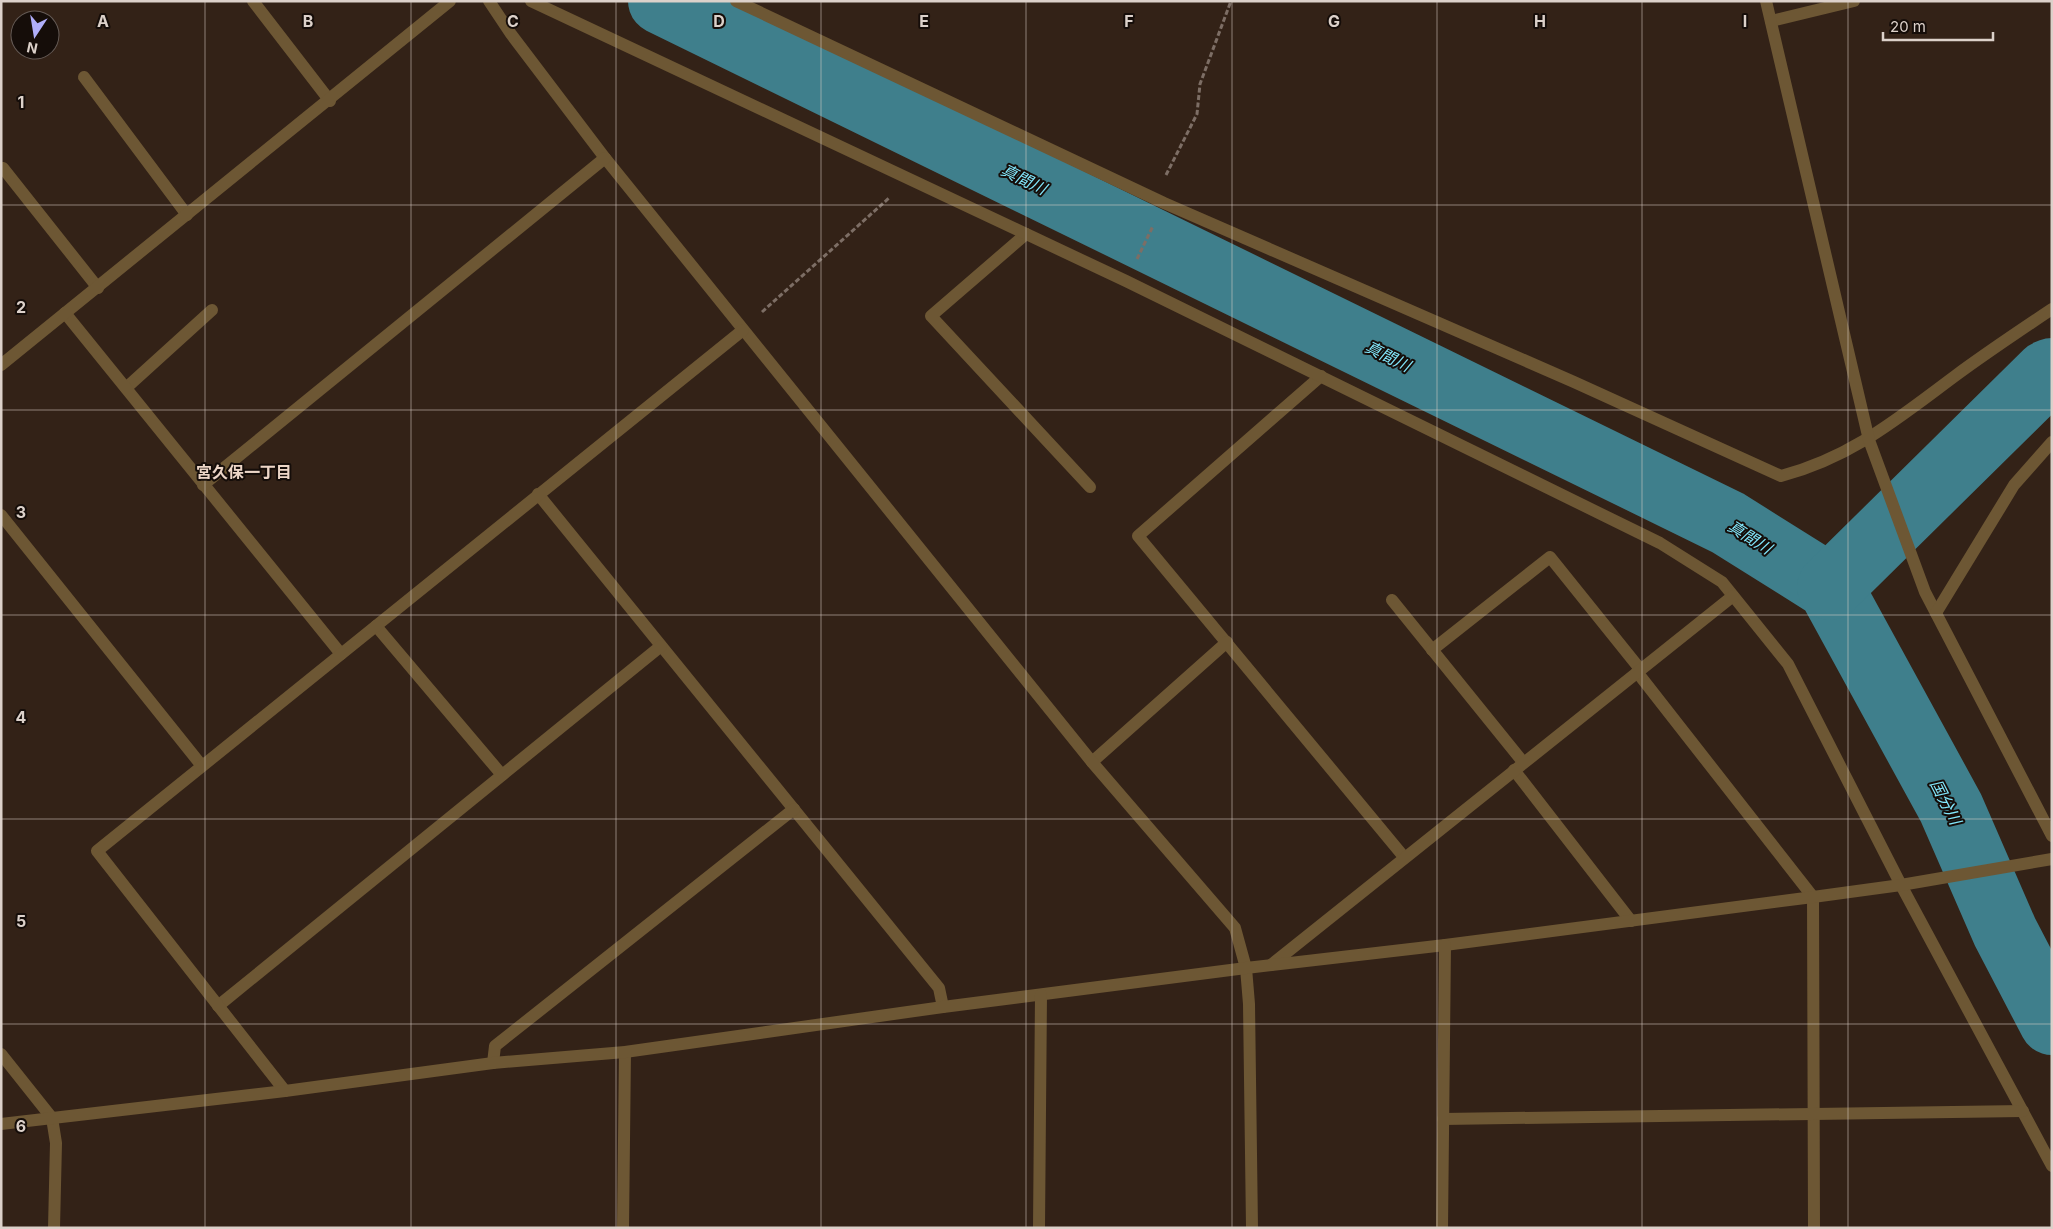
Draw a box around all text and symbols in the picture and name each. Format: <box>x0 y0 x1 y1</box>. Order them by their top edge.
north arrow <box>10 10 60 60</box>
scale bar <box>1883 10 1993 42</box>
text: A <box>97 11 109 31</box>
text: B <box>303 11 313 31</box>
text: C <box>507 11 519 31</box>
text: D <box>713 11 725 31</box>
text: E <box>919 11 929 31</box>
text: F <box>1124 11 1134 31</box>
text: G <box>1328 11 1340 31</box>
text: H <box>1534 11 1546 31</box>
text: I <box>1743 11 1747 31</box>
text: 20 m <box>1890 17 1926 36</box>
text: N <box>25 39 39 58</box>
text: 1 <box>18 92 24 112</box>
water label: 真間川 <box>998 159 1052 199</box>
text: 2 <box>16 297 26 317</box>
water label: 真間川 <box>1362 336 1416 376</box>
district label: 宮久保一丁目 <box>196 462 292 482</box>
text: 3 <box>16 502 26 522</box>
water label: 真間川 <box>1724 516 1777 559</box>
text: 4 <box>16 707 27 727</box>
water label: 国分川 <box>1926 776 1967 830</box>
text: 5 <box>16 911 26 931</box>
text: 6 <box>16 1116 26 1136</box>

